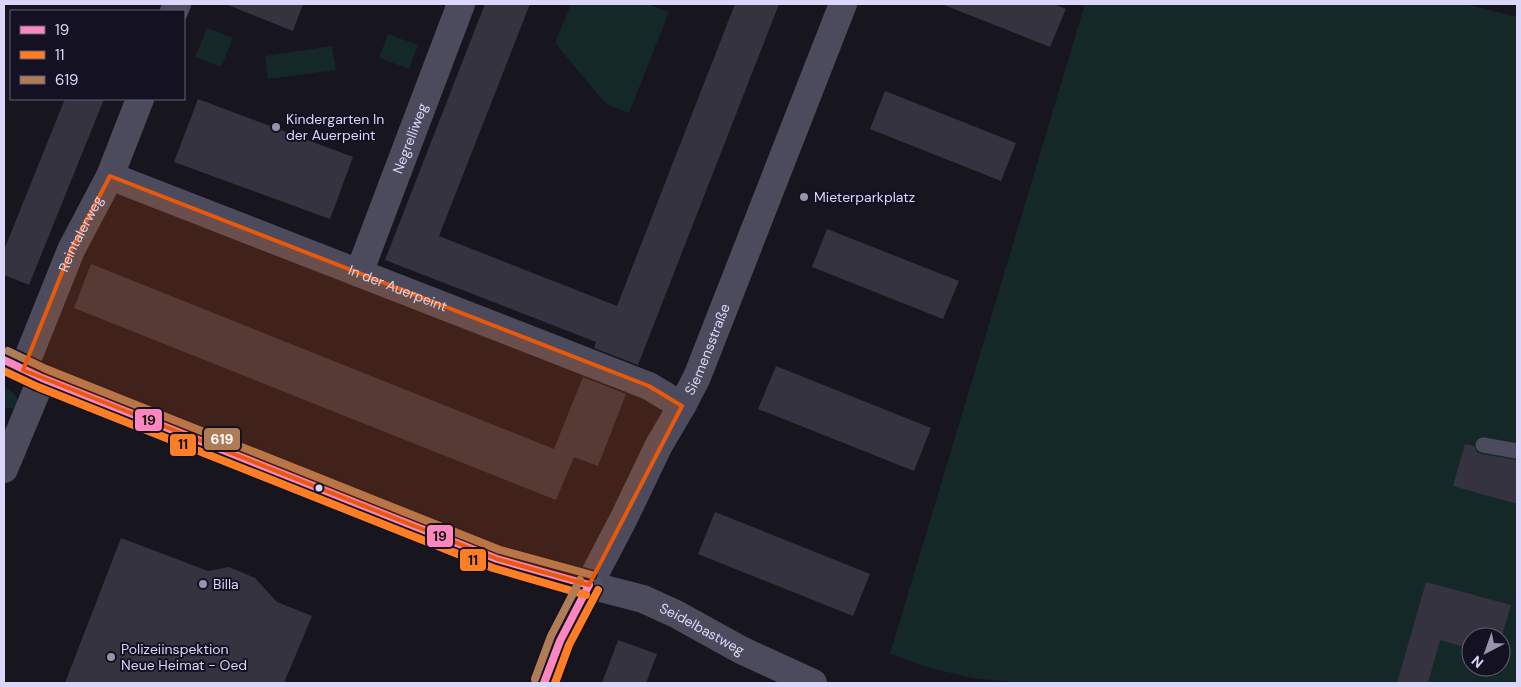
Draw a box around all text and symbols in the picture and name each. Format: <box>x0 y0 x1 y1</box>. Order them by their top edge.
legend <box>10 10 185 100</box>
text: 19 <box>55 20 69 40</box>
text: 11 <box>55 45 64 65</box>
text: 619 <box>55 70 79 90</box>
street label: Negrelliweg <box>389 100 432 176</box>
place label: Kindergarten In der Auerpeint <box>286 110 384 144</box>
marker: Kindergarten In der Auerpeint <box>270 121 282 133</box>
place label: Mieterparkplatz <box>814 188 915 206</box>
marker: Mieterparkplatz <box>798 191 810 203</box>
street label: Reintalerweg <box>54 192 107 274</box>
street label: In der Auerpeint <box>346 261 450 316</box>
street label: Siemensstraße <box>680 301 734 398</box>
line badge: 19 <box>134 408 163 432</box>
text: 19 <box>142 411 156 429</box>
line badge: 619 <box>203 427 241 451</box>
text: 619 <box>211 430 234 448</box>
line badge: 11 <box>169 433 197 457</box>
text: 11 <box>178 435 188 453</box>
unlabelled marker <box>314 483 324 493</box>
line badge: 19 <box>426 524 454 548</box>
text: 19 <box>433 527 447 545</box>
line badge: 11 <box>459 548 487 572</box>
text: 11 <box>468 551 478 569</box>
place label: Billa <box>213 575 239 593</box>
marker: Billa <box>197 578 209 590</box>
street label: Seidelbastweg <box>657 599 748 659</box>
north arrow <box>1461 627 1511 677</box>
place label: Polizeiinspektion Neue Heimat - Oed <box>121 640 247 674</box>
marker: Polizeiinspektion Neue Heimat - Oed <box>105 651 117 663</box>
text: N <box>1468 652 1487 672</box>

